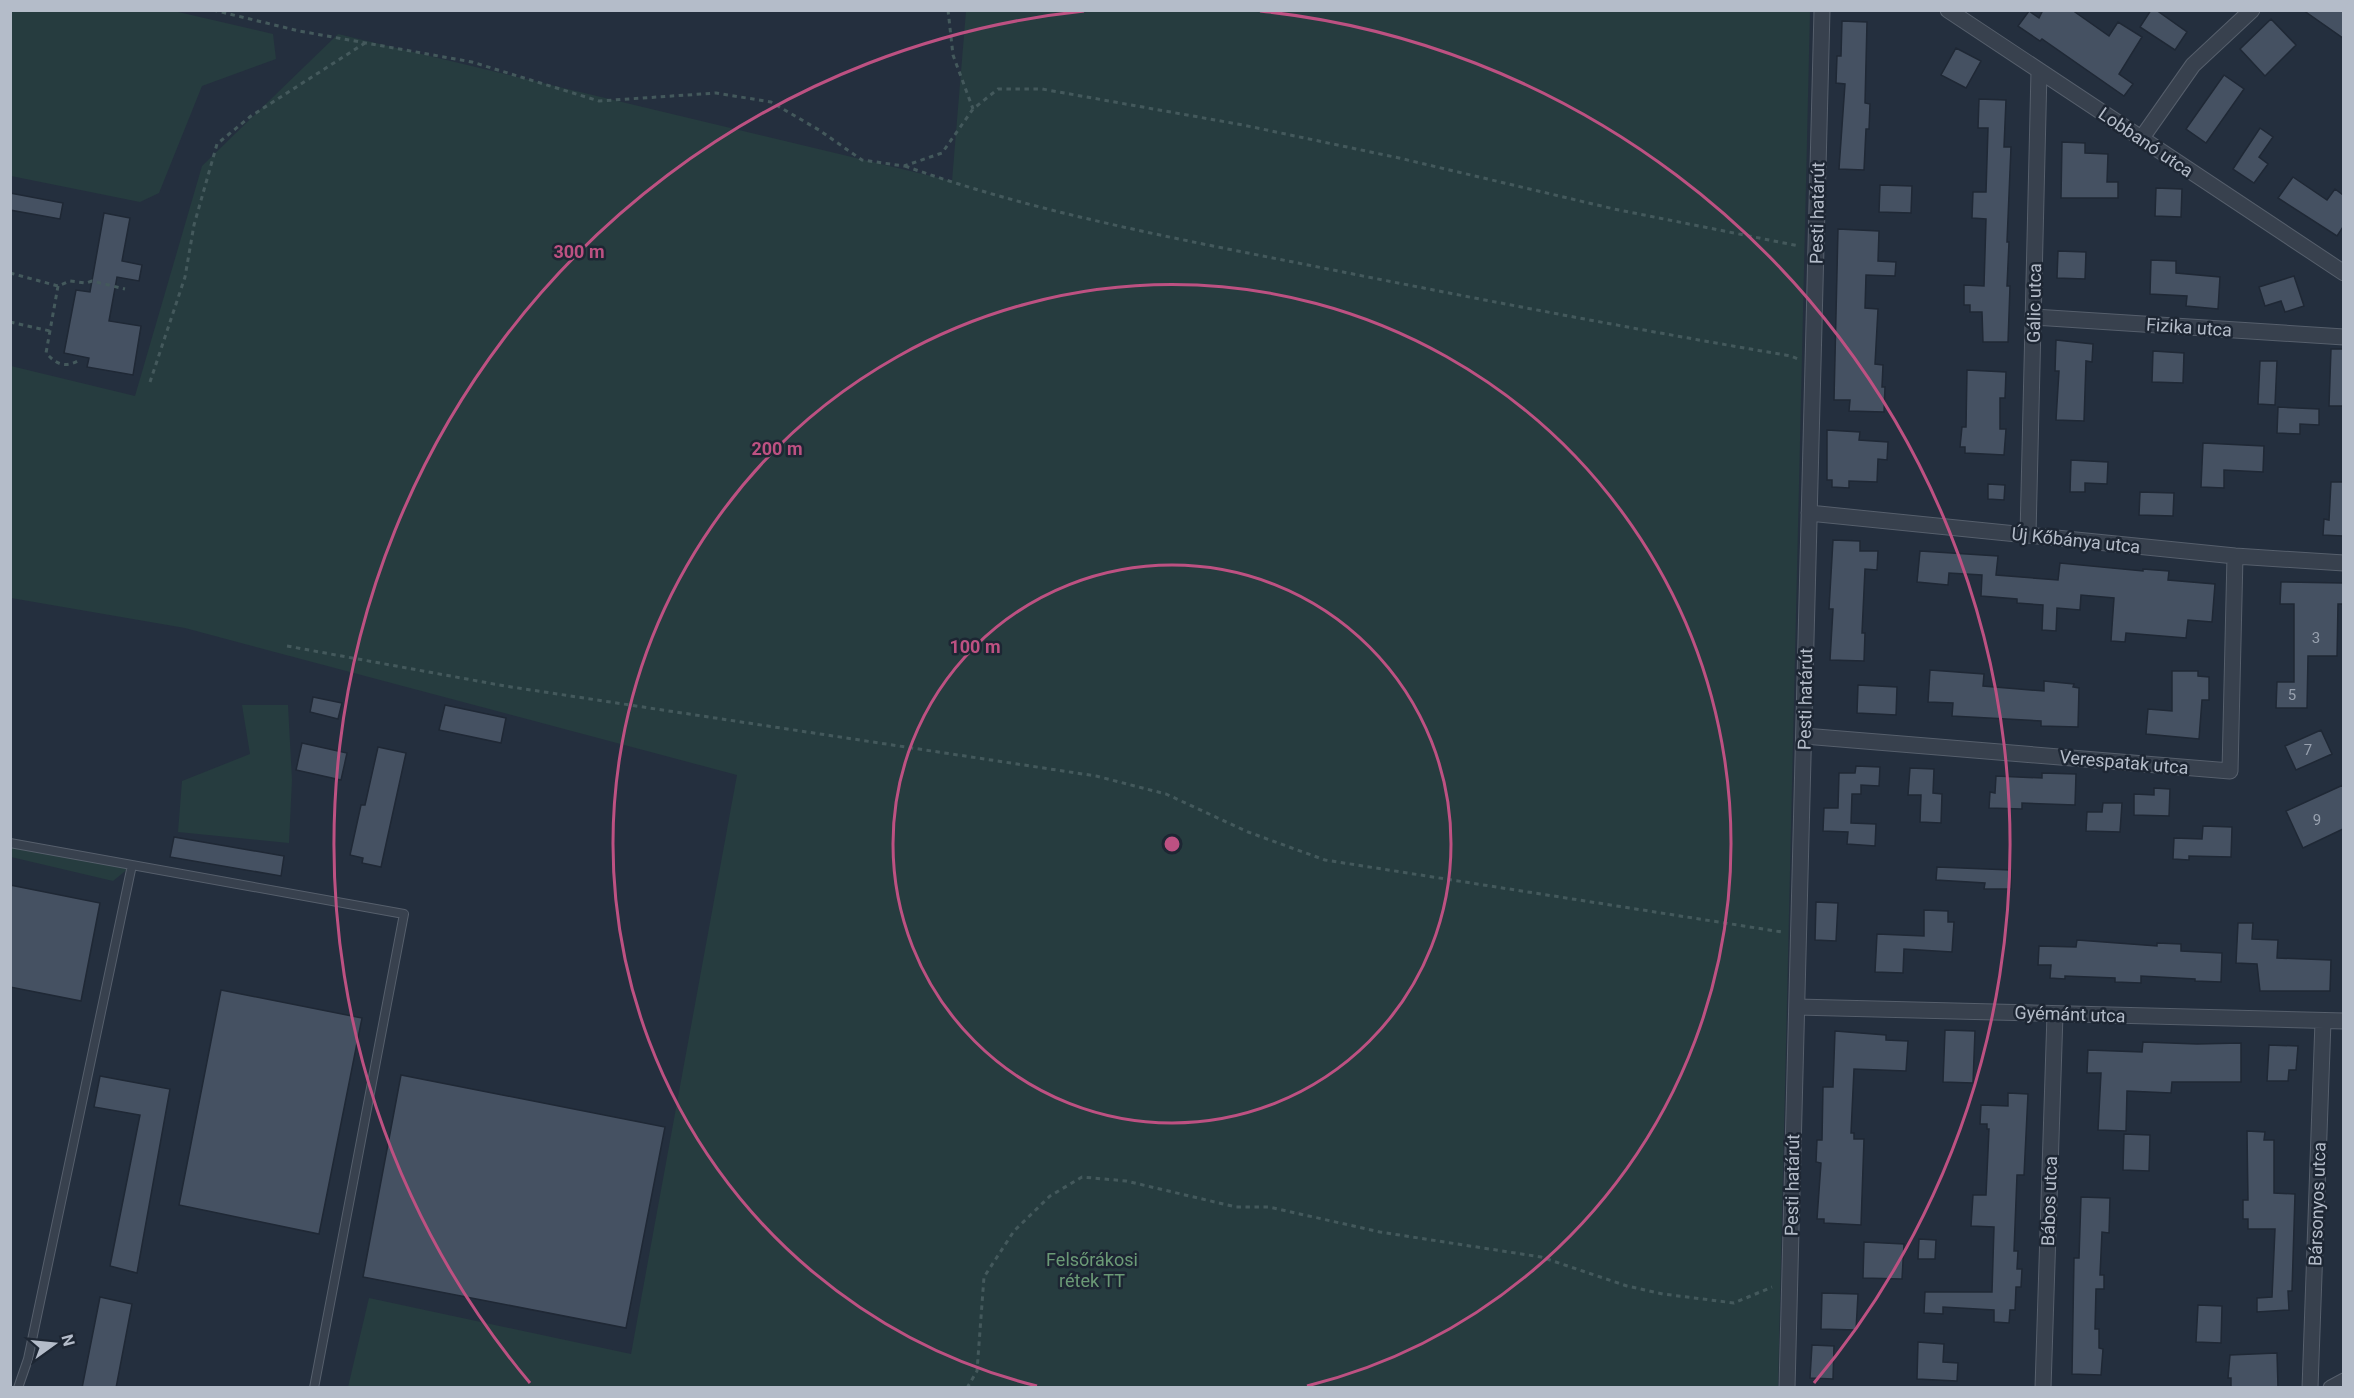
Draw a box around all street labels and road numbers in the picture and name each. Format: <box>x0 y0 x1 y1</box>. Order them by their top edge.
street label: Lobbanó utca <box>2095 103 2197 181</box>
street label: Pesti határút <box>1806 162 1828 264</box>
street label: Gálic utca <box>2023 263 2045 343</box>
street label: Fizika utca <box>2145 314 2233 340</box>
street label: Új Kőbánya utca <box>2011 523 2141 557</box>
street label: Pesti határút <box>1794 648 1816 750</box>
street label: Verespatak utca <box>2059 746 2189 778</box>
street label: Gyémánt utca <box>2014 1002 2126 1026</box>
street label: Pesti határút <box>1781 1134 1803 1236</box>
street label: Bársonyos utca <box>2304 1142 2330 1266</box>
street label: Bábos utca <box>2037 1156 2061 1246</box>

